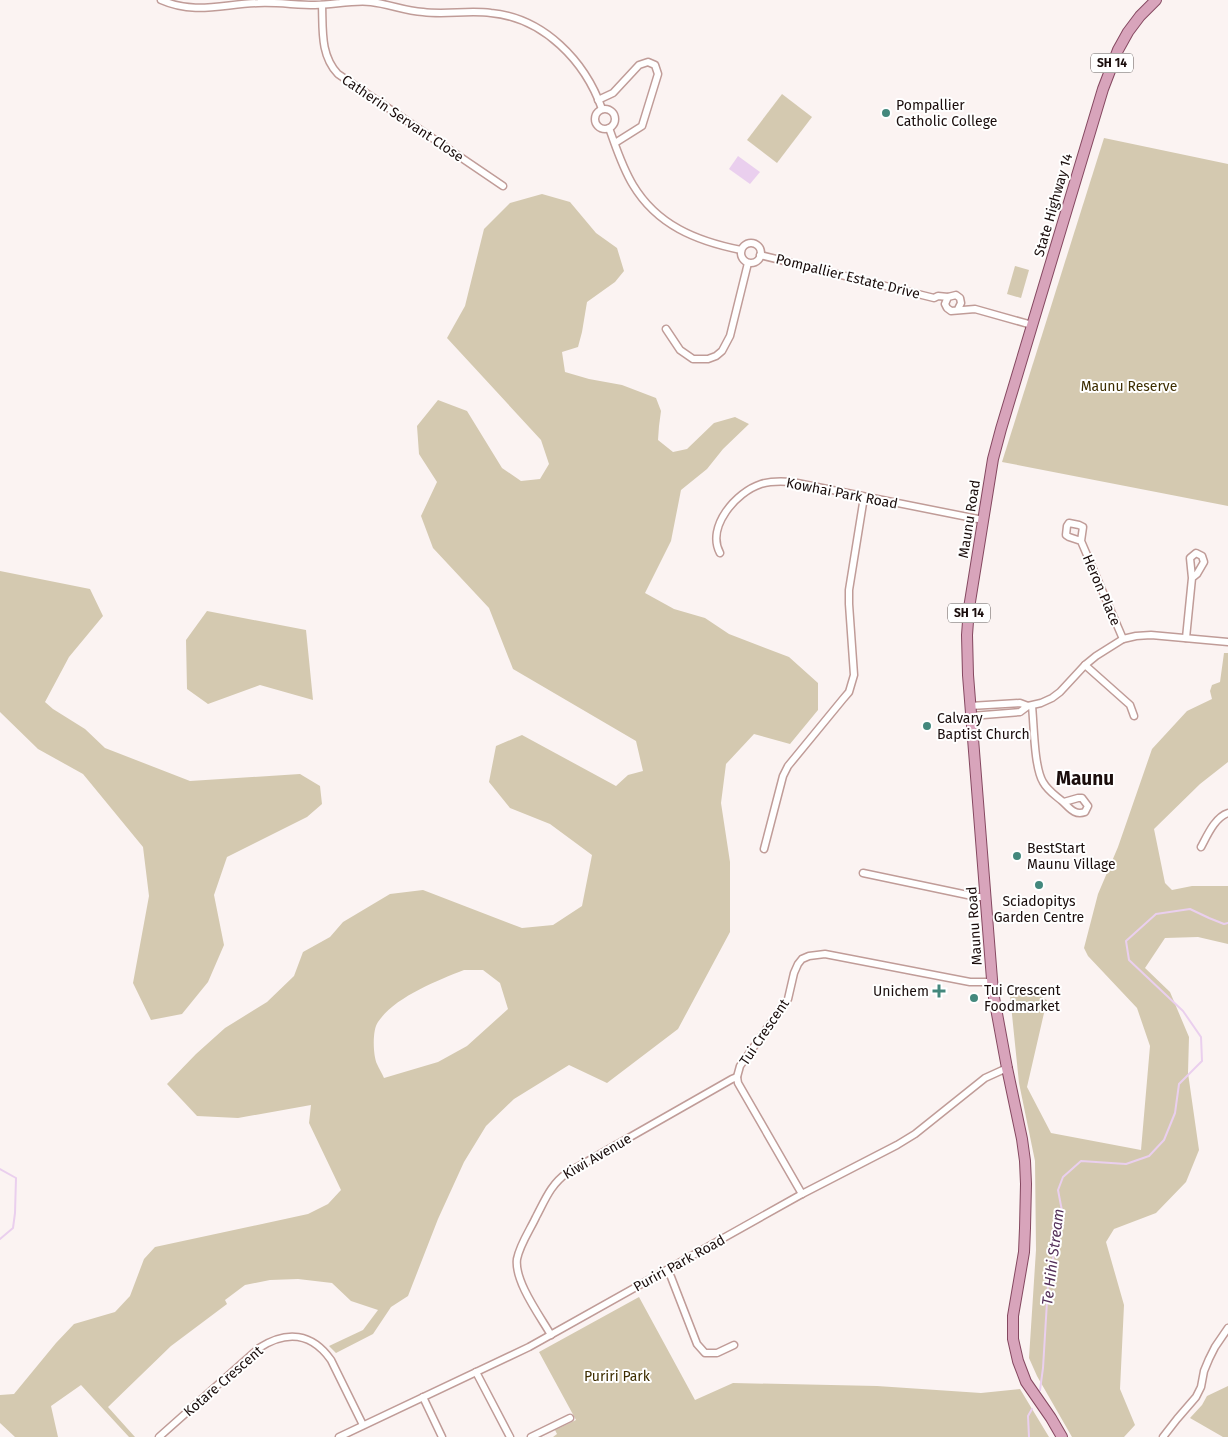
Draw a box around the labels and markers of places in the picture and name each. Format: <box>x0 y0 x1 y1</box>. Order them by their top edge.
place label: Pompallier Catholic College <box>896 97 997 130</box>
marker: Pompallier Catholic College <box>880 107 892 119</box>
place label: Calvary Baptist Church <box>937 710 1030 743</box>
marker: Calvary Baptist Church <box>921 720 933 732</box>
place label: BestStart Maunu Village <box>1027 840 1116 873</box>
marker: BestStart Maunu Village <box>1011 850 1023 862</box>
marker: Sciadopitys Garden Centre <box>1033 879 1045 891</box>
place label: Sciadopitys Garden Centre <box>994 893 1084 926</box>
place label: Tui Crescent Foodmarket <box>984 982 1062 1015</box>
place label: Unichem <box>873 983 929 1000</box>
marker: Unichem <box>933 985 945 997</box>
marker: Tui Crescent Foodmarket <box>968 992 980 1004</box>

